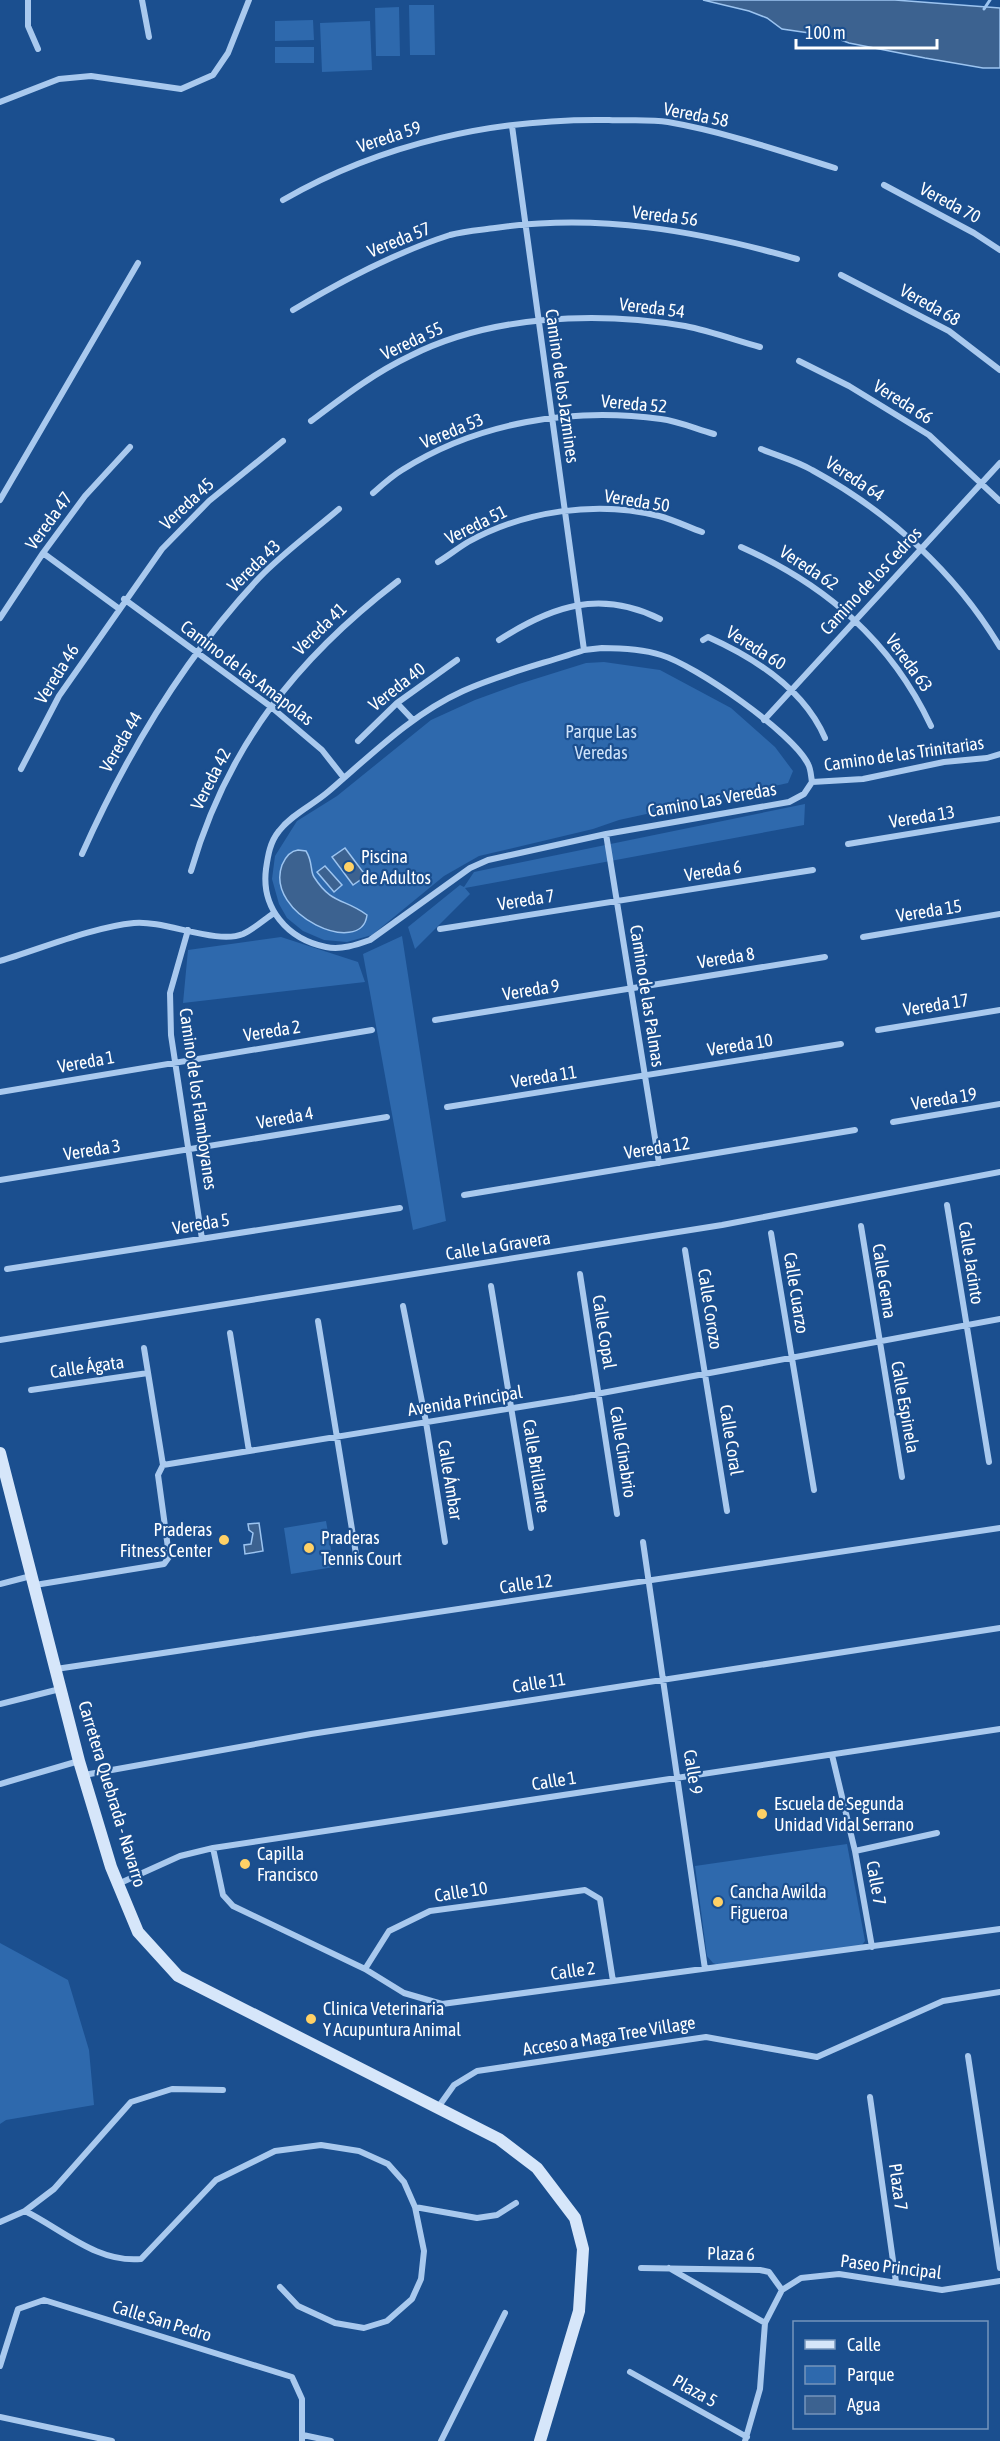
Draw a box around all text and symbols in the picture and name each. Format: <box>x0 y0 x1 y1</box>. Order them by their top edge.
scale bar <box>796 12 937 50</box>
text: 100 m <box>805 22 846 43</box>
street label: Vereda 58 <box>662 98 731 131</box>
street label: Vereda 59 <box>354 116 424 157</box>
street label: Vereda 70 <box>916 178 984 227</box>
street label: Vereda 56 <box>631 201 699 230</box>
street label: Vereda 57 <box>364 217 433 262</box>
street label: Vereda 68 <box>896 279 964 330</box>
street label: Vereda 54 <box>618 293 686 322</box>
street label: Camino de los Jazmines <box>541 308 584 464</box>
street label: Vereda 55 <box>377 317 446 364</box>
street label: Vereda 66 <box>870 375 937 428</box>
street label: Vereda 52 <box>600 390 668 417</box>
street label: Vereda 53 <box>417 408 486 453</box>
street label: Vereda 64 <box>822 452 889 505</box>
street label: Vereda 45 <box>155 473 218 534</box>
street label: Vereda 50 <box>603 485 671 516</box>
street label: Vereda 47 <box>21 488 77 554</box>
street label: Vereda 51 <box>441 501 510 548</box>
street label: Camino de los Cedros <box>816 523 926 639</box>
street label: Vereda 43 <box>223 535 285 596</box>
street label: Vereda 62 <box>776 541 843 594</box>
street label: Vereda 41 <box>289 598 351 659</box>
street label: Camino de las Amapolas <box>177 616 318 729</box>
street label: Vereda 60 <box>723 621 790 674</box>
street label: Vereda 63 <box>881 630 937 696</box>
street label: Vereda 46 <box>30 640 83 707</box>
street label: Vereda 40 <box>364 658 429 715</box>
street label: Vereda 44 <box>95 708 146 776</box>
park label: Parque Las Veredas <box>565 721 637 763</box>
street label: Camino de las Trinitarias <box>823 732 985 775</box>
street label: Vereda 42 <box>186 745 235 813</box>
street label: Camino Las Veredas <box>646 778 778 821</box>
street label: Vereda 13 <box>888 801 956 832</box>
place label: Piscina de Adultos <box>361 846 431 888</box>
street label: Vereda 6 <box>683 856 743 885</box>
marker: Piscina de Adultos <box>342 860 356 874</box>
street label: Vereda 7 <box>496 885 556 914</box>
street label: Vereda 15 <box>895 895 963 926</box>
street label: Camino de las Palmas <box>626 923 669 1069</box>
street label: Vereda 8 <box>696 943 756 972</box>
street label: Vereda 9 <box>501 975 561 1004</box>
street label: Vereda 17 <box>902 989 970 1020</box>
street label: Camino de los Flamboyanes <box>175 1007 222 1191</box>
street label: Vereda 2 <box>242 1016 302 1045</box>
street label: Vereda 10 <box>706 1029 774 1060</box>
street label: Vereda 1 <box>56 1046 116 1077</box>
street label: Vereda 11 <box>510 1061 578 1092</box>
street label: Vereda 19 <box>910 1083 978 1114</box>
street label: Vereda 4 <box>255 1102 315 1133</box>
street label: Vereda 12 <box>623 1132 691 1163</box>
street label: Vereda 3 <box>62 1135 122 1164</box>
street label: Vereda 5 <box>171 1209 231 1238</box>
street label: Calle Jacinto <box>955 1220 988 1306</box>
street label: Calle La Gravera <box>444 1227 552 1264</box>
street label: Calle Gema <box>868 1242 901 1320</box>
street label: Calle Cuarzo <box>780 1251 813 1335</box>
street label: Calle Corozo <box>694 1267 727 1351</box>
street label: Calle Copal <box>588 1293 621 1371</box>
street label: Calle Ágata <box>49 1351 125 1382</box>
street label: Calle Espinela <box>887 1359 924 1455</box>
street label: Avenida Principal <box>406 1381 524 1420</box>
street label: Calle Coral <box>716 1403 747 1477</box>
street label: Calle Cinabrio <box>606 1405 641 1499</box>
street label: Calle Brillante <box>519 1418 554 1514</box>
street label: Calle Ámbar <box>434 1439 467 1522</box>
place label: Praderas Fitness Center <box>120 1519 213 1561</box>
place label: Praderas Tennis Court <box>321 1527 402 1569</box>
marker: Praderas Fitness Center <box>217 1533 231 1547</box>
marker: Praderas Tennis Court <box>302 1541 316 1555</box>
street label: Calle 12 <box>498 1569 554 1598</box>
street label: Calle 11 <box>511 1668 567 1697</box>
street label: Carretera Quebrada - Navarro <box>74 1698 151 1889</box>
street label: Calle 9 <box>680 1748 707 1796</box>
street label: Calle 1 <box>530 1767 578 1794</box>
place label: Escuela de Segunda Unidad Vidal Serrano <box>774 1793 914 1835</box>
marker: Escuela de Segunda Unidad Vidal Serrano <box>755 1807 769 1821</box>
place label: Capilla Francisco <box>257 1843 318 1885</box>
marker: Capilla Francisco <box>238 1857 252 1871</box>
street label: Calle 7 <box>862 1859 891 1907</box>
street label: Calle 10 <box>433 1877 489 1906</box>
place label: Cancha Awilda Figueroa <box>730 1881 827 1923</box>
marker: Cancha Awilda Figueroa <box>711 1895 725 1909</box>
street label: Calle 2 <box>549 1957 597 1984</box>
place label: Clinica Veterinaria Y Acupuntura Animal <box>323 1998 461 2040</box>
street label: Acceso a Maga Tree Village <box>521 2011 697 2060</box>
marker: Clinica Veterinaria Y Acupuntura Animal <box>304 2012 318 2026</box>
street label: Plaza 7 <box>885 2162 912 2212</box>
street label: Plaza 6 <box>707 2243 755 2264</box>
street label: Paseo Principal <box>839 2250 943 2283</box>
street label: Calle San Pedro <box>110 2295 214 2346</box>
legend <box>793 2321 988 2429</box>
text: Calle <box>847 2334 881 2355</box>
text: Parque <box>847 2364 895 2385</box>
street label: Plaza 5 <box>669 2370 721 2411</box>
text: Agua <box>847 2394 881 2415</box>

